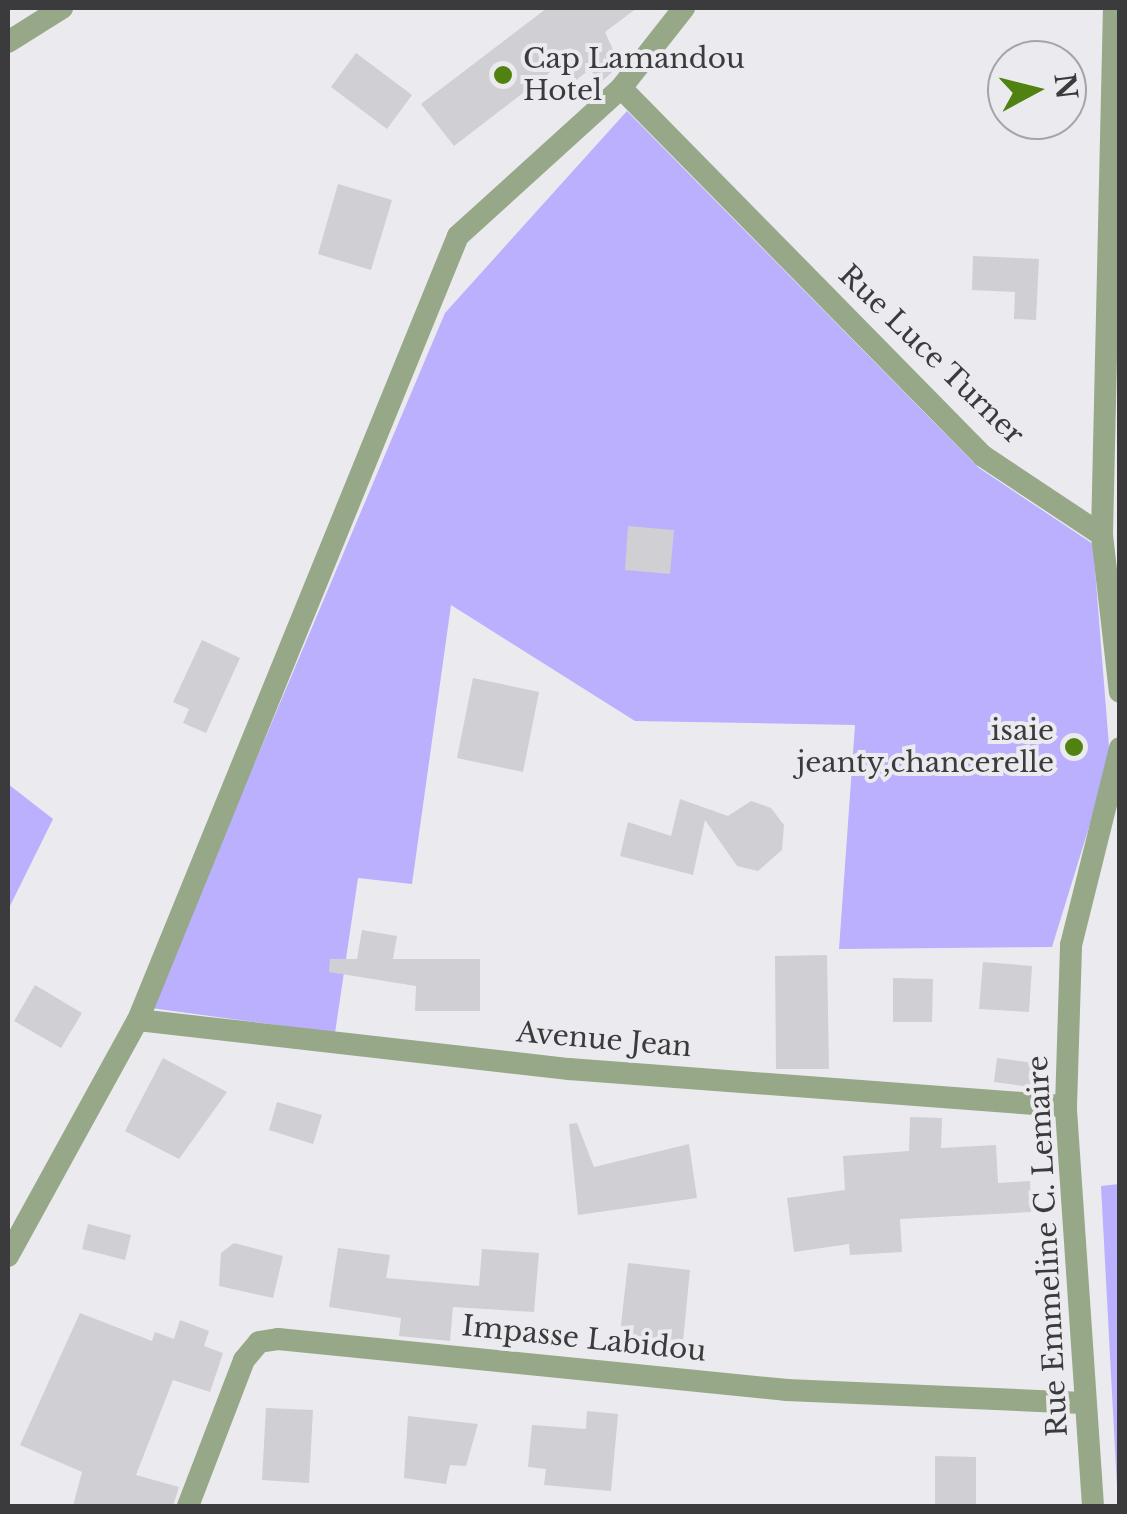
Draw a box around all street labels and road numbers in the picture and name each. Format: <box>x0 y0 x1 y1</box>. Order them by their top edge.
street label: Rue Luce Turner <box>831 258 1031 452</box>
street label: Avenue Jean <box>515 1016 693 1064</box>
street label: Rue Emmeline C. Lemaire <box>1021 1054 1075 1438</box>
street label: Impasse Labidou <box>460 1309 708 1369</box>

